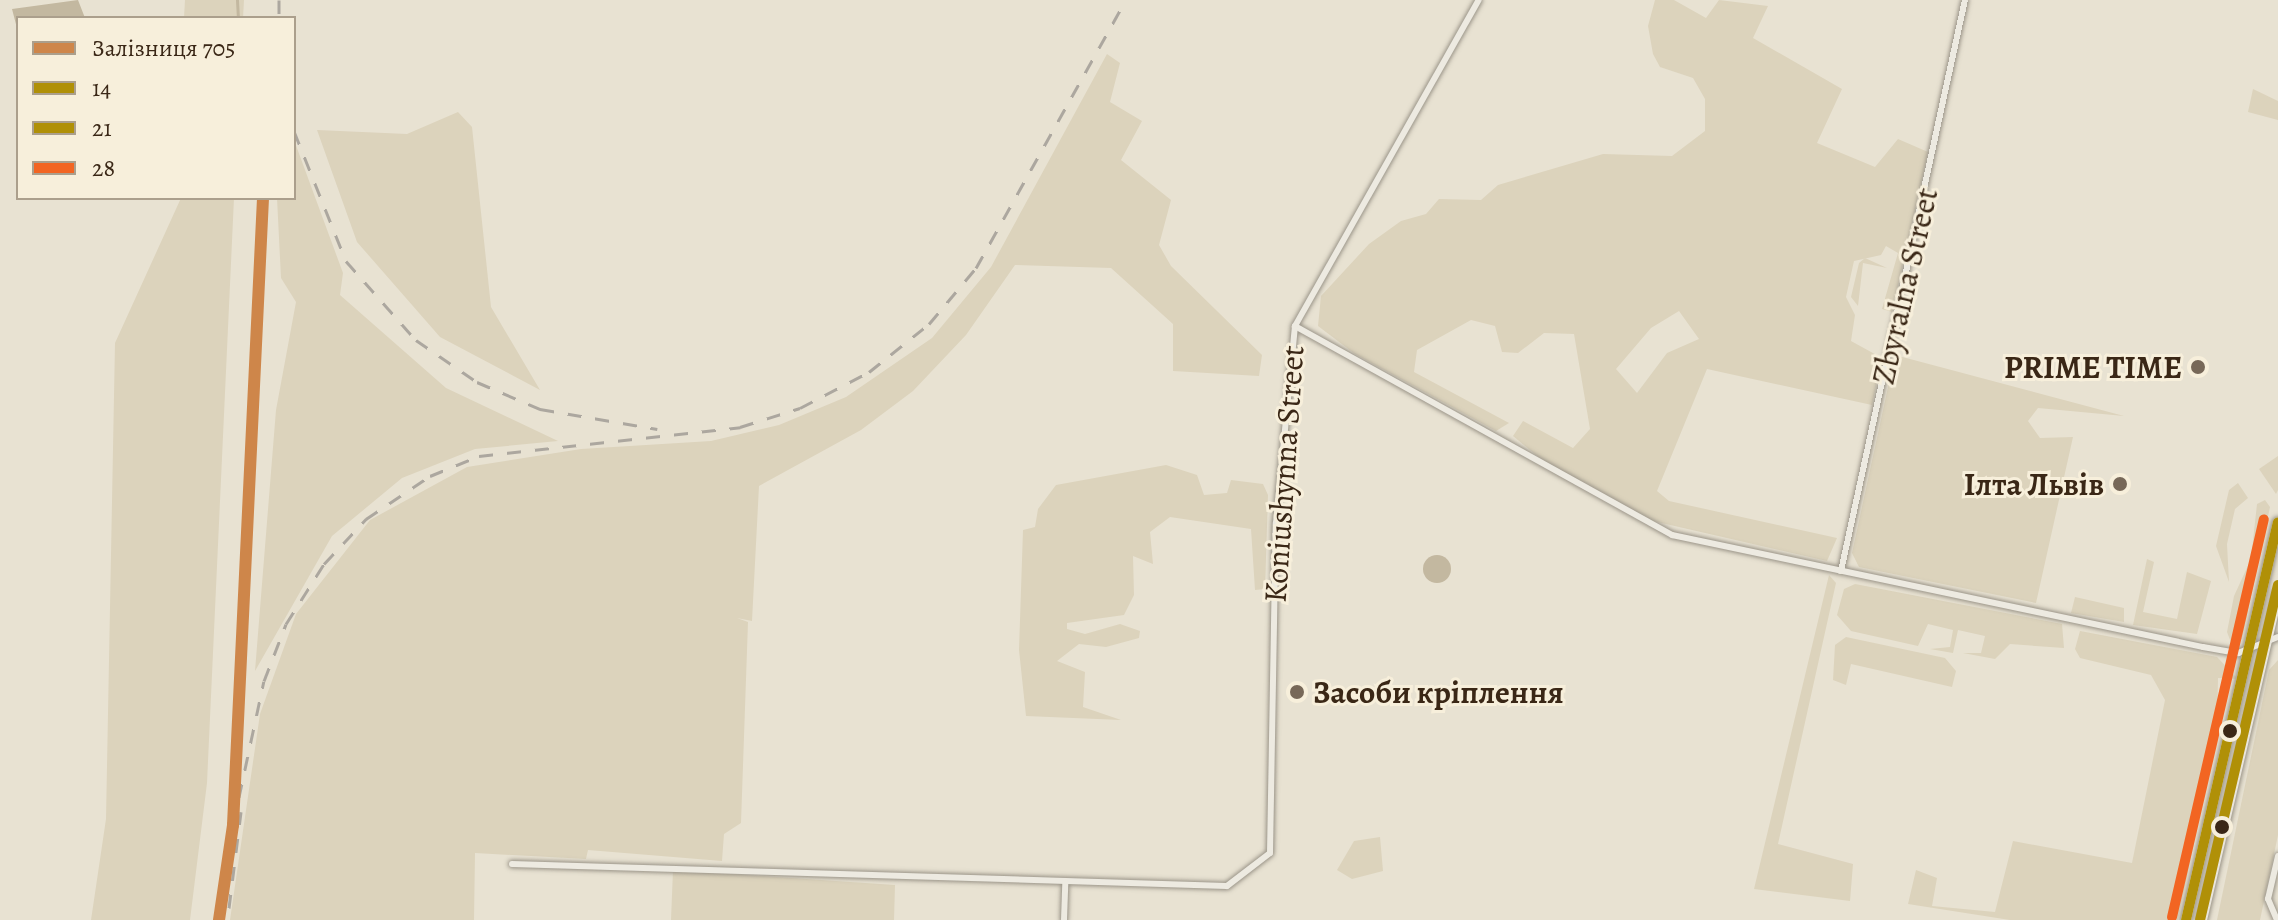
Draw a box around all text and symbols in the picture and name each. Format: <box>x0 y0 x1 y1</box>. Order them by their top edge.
legend <box>16 16 296 200</box>
text: Залізниця 705 <box>92 32 236 64</box>
text: 14 <box>92 72 111 104</box>
text: 21 <box>92 112 112 144</box>
text: 28 <box>92 152 115 184</box>
street label: Zbyralna Street <box>1864 184 1946 388</box>
street label: Koniushynna Street <box>1256 344 1312 604</box>
place label: PRIME TIME <box>2004 348 2182 386</box>
marker: PRIME TIME <box>2189 358 2207 376</box>
place label: Ілта Львів <box>1964 465 2104 503</box>
marker: Ілта Львів <box>2111 475 2129 493</box>
place label: Засоби кріплення <box>1313 673 1564 711</box>
marker: Засоби кріплення <box>1288 683 1306 701</box>
unlabelled marker <box>2222 723 2238 739</box>
unlabelled marker <box>2214 819 2230 835</box>

